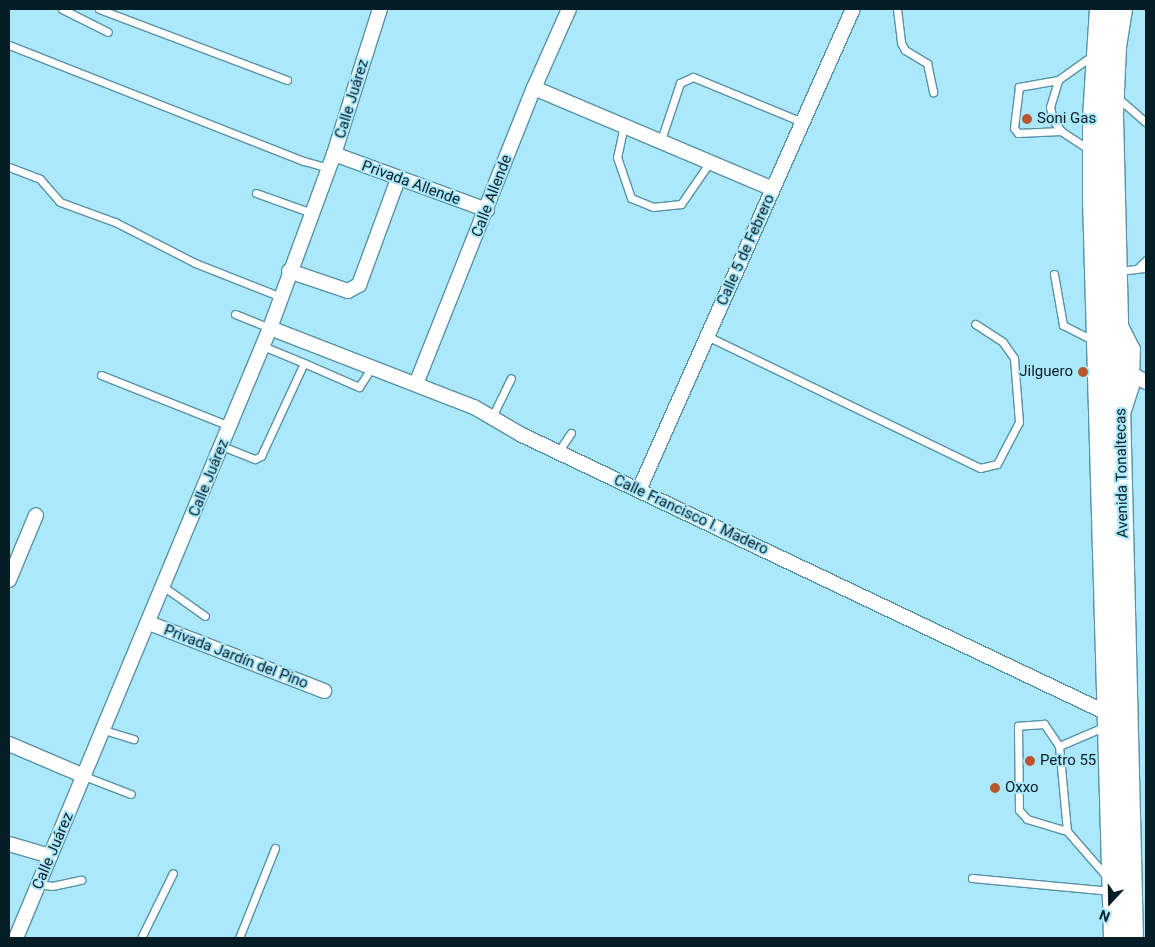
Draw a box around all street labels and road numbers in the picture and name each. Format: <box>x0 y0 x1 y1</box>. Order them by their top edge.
street label: Calle Juárez <box>331 57 373 141</box>
street label: Calle Allende <box>468 152 516 240</box>
street label: Privada Allende <box>359 157 463 209</box>
street label: Calle 5 de Febrero <box>713 191 779 309</box>
street label: Avenida Tonaltecas <box>1112 408 1132 538</box>
street label: Calle Juárez <box>185 437 233 519</box>
street label: Calle Francisco I. Madero <box>611 471 771 559</box>
street label: Privada Jardín del Pino <box>161 621 311 693</box>
street label: Calle Juárez <box>29 810 77 892</box>

